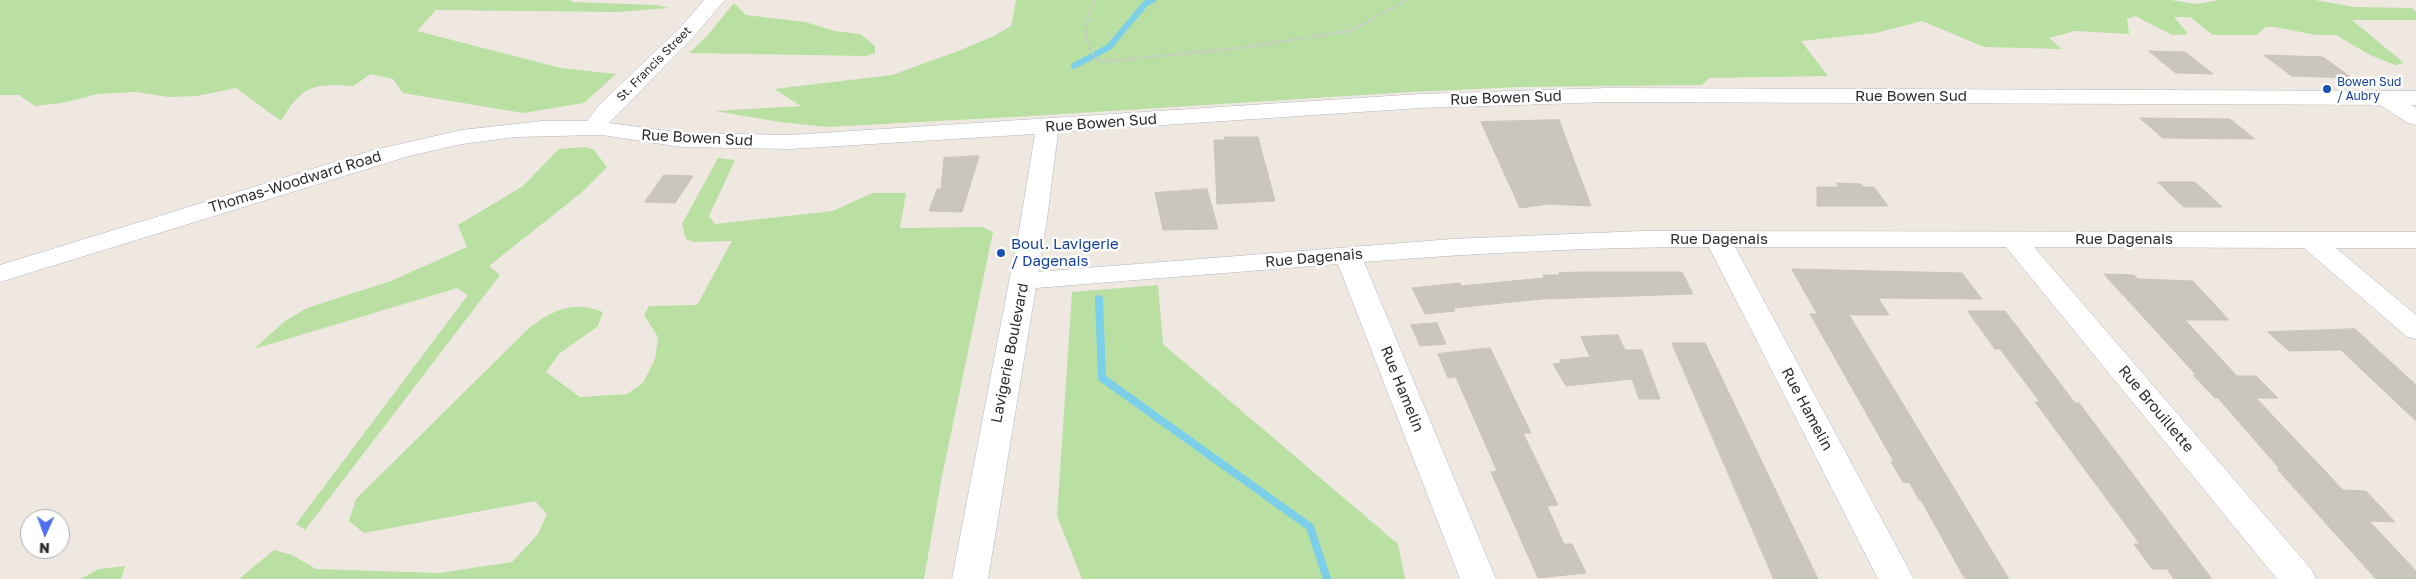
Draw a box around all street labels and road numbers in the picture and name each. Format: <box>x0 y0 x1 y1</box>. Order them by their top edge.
street label: St. Francis Street <box>614 24 694 104</box>
street label: Rue Bowen Sud <box>1450 87 1562 109</box>
street label: Rue Bowen Sud <box>1855 87 1967 105</box>
street label: Rue Bowen Sud <box>1045 110 1157 136</box>
street label: Rue Bowen Sud <box>641 126 753 150</box>
street label: Thomas-Woodward Road <box>206 147 384 217</box>
street label: Rue Dagenais <box>1670 230 1768 248</box>
street label: Rue Dagenais <box>2075 230 2173 248</box>
street label: Rue Dagenais <box>1264 245 1364 271</box>
street label: Lavigerie Boulevard <box>988 282 1032 424</box>
street label: Rue Hamelin <box>1377 343 1427 435</box>
street label: Rue Brouillette <box>2114 362 2198 456</box>
street label: Rue Hamelin <box>1778 364 1836 454</box>

